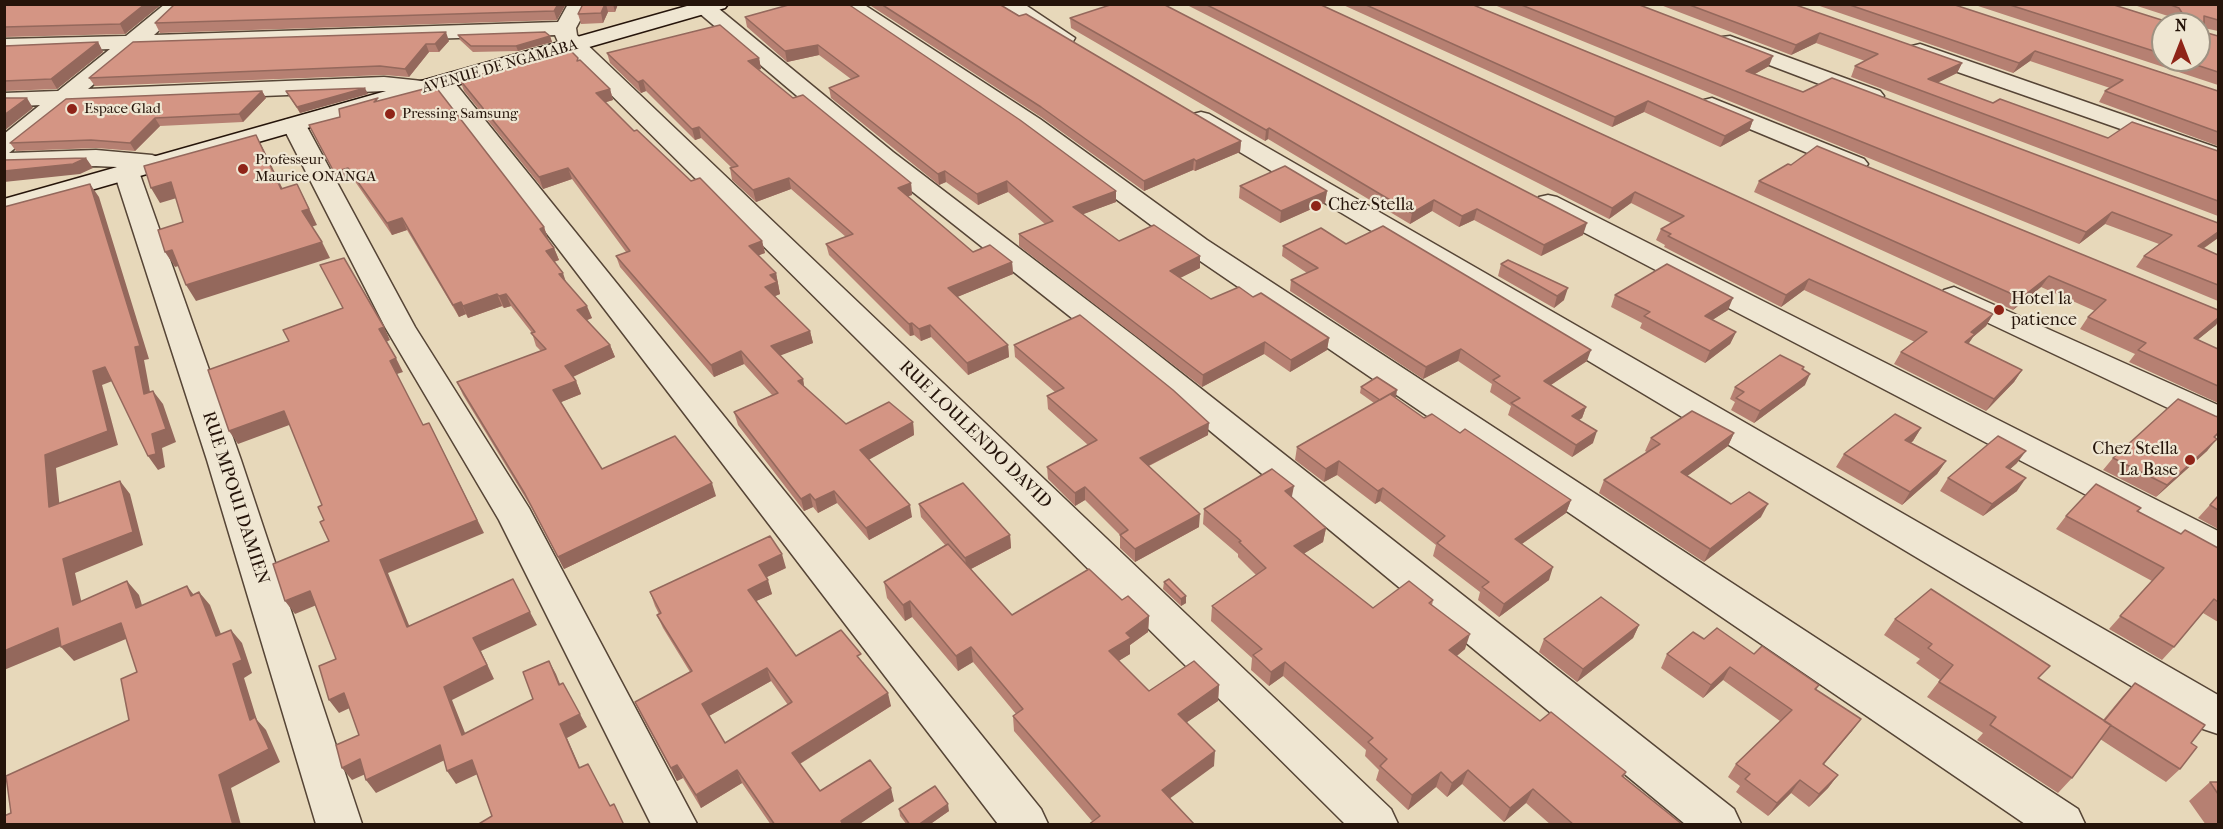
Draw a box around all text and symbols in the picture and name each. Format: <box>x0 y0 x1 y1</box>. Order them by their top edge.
north arrow <box>2151 12 2211 72</box>
text: N <box>2175 16 2187 35</box>
street label: AVENUE DE NGAMABA <box>420 36 580 98</box>
place label: Espace Glad <box>84 100 161 118</box>
marker: Espace Glad <box>65 102 79 116</box>
place label: Pressing Samsung <box>402 105 518 123</box>
marker: Pressing Samsung <box>383 107 397 121</box>
place label: Professeur Maurice ONANGA <box>255 151 376 186</box>
marker: Professeur Maurice ONANGA <box>236 162 250 176</box>
place label: Chez Stella <box>1328 195 1414 217</box>
marker: Chez Stella <box>1309 199 1323 213</box>
place label: Hotel la patience <box>2011 289 2077 332</box>
marker: Hotel la patience <box>1992 303 2006 317</box>
street label: RUE LOULENDO DAVID <box>894 356 1056 514</box>
street label: RUE MPOUI DAMIEN <box>197 409 273 587</box>
place label: Chez Stella La Base <box>2092 439 2178 482</box>
marker: Chez Stella La Base <box>2183 453 2197 467</box>

